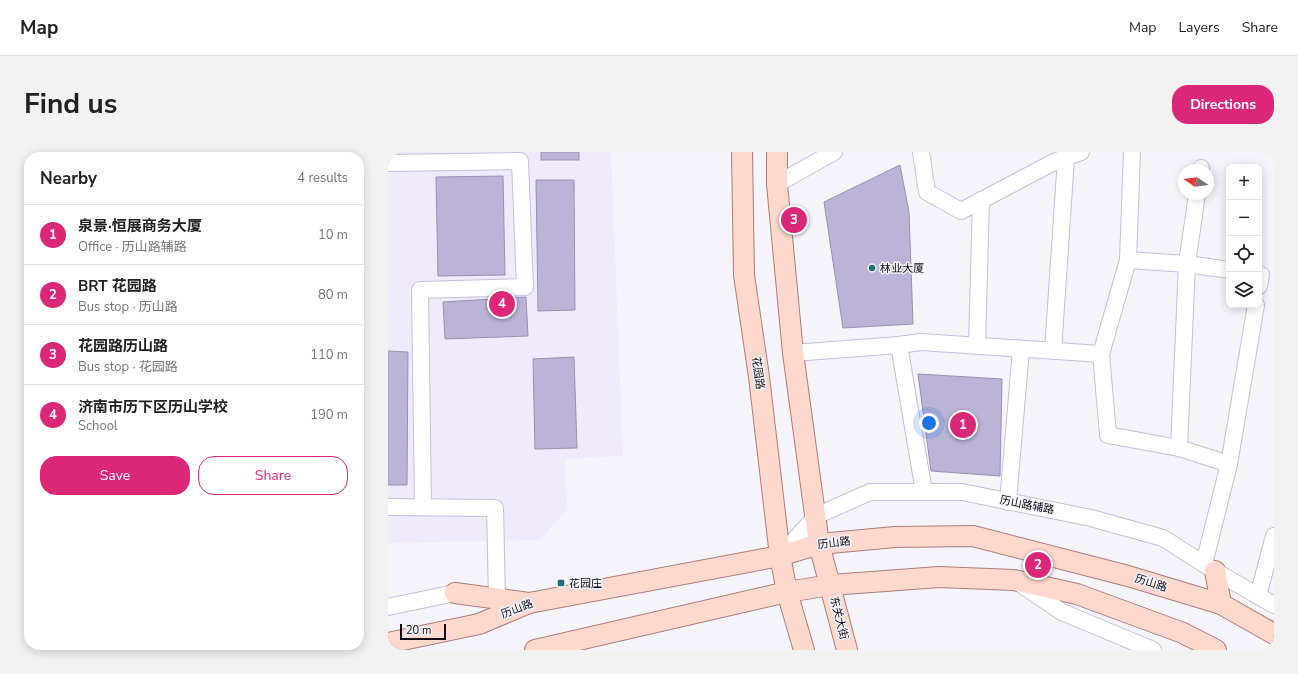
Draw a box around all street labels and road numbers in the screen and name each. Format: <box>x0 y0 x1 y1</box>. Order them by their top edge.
street label: 花园路 <box>748 356 768 390</box>
street label: 历山路辅路 <box>999 492 1055 518</box>
street label: 历山路 <box>817 534 851 552</box>
street label: 历山路 <box>1133 571 1169 595</box>
street label: 东关大街 <box>826 595 852 641</box>
street label: 历山路 <box>499 596 535 622</box>

